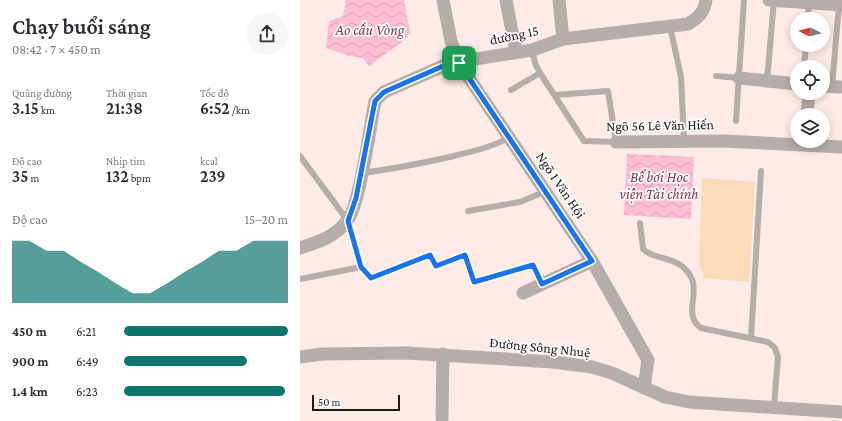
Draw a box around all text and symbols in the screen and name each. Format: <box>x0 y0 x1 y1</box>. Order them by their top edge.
north arrow <box>790 12 830 52</box>
map controls <box>790 12 830 148</box>
button: share <box>246 13 288 55</box>
text: Chạy buổi sáng <box>12 14 151 39</box>
water label: Ao cầu Vòng <box>335 21 405 39</box>
street label: đường 15 <box>488 22 540 48</box>
text: 08:42 · 7 × 450 m <box>12 42 101 57</box>
pin <box>442 46 476 80</box>
icon: arrive <box>448 52 470 74</box>
button: locate <box>790 60 830 100</box>
text: Quãng đường <box>12 87 72 99</box>
text: Thời gian <box>106 87 148 99</box>
text: Tốc độ <box>200 87 229 99</box>
text: 3.15 <box>12 99 39 118</box>
text: 21:38 <box>106 99 143 118</box>
text: 6:52 <box>200 99 230 118</box>
text: km <box>39 104 55 116</box>
text: /km <box>230 104 250 116</box>
button: layers <box>790 108 830 148</box>
street label: Ngõ 56 Lê Văn Hiến <box>606 116 715 134</box>
street label: Ngõ 1 Văn Hội <box>533 149 589 221</box>
text: Độ cao <box>12 155 42 167</box>
text: Nhịp tim <box>106 155 145 167</box>
text: kcal <box>200 155 218 167</box>
text: 35 <box>12 167 28 186</box>
text: 132 <box>106 167 129 186</box>
text: 239 <box>200 167 226 186</box>
water label: Bể bơi Học viện Tài chính <box>619 169 699 203</box>
text: m <box>28 172 39 184</box>
text: bpm <box>129 172 151 184</box>
text: Độ cao <box>12 212 47 227</box>
text: 15–20 m <box>245 212 288 227</box>
text: 450 m <box>12 324 47 339</box>
text: 6:21 <box>76 324 96 339</box>
street label: Đường Sông Nhuệ <box>489 334 591 360</box>
text: 900 m <box>12 354 48 369</box>
text: 6:49 <box>76 354 99 369</box>
text: 1.4 km <box>12 384 48 399</box>
text: 6:23 <box>76 384 98 399</box>
scale bar <box>312 393 400 412</box>
text: 50 m <box>318 396 340 408</box>

